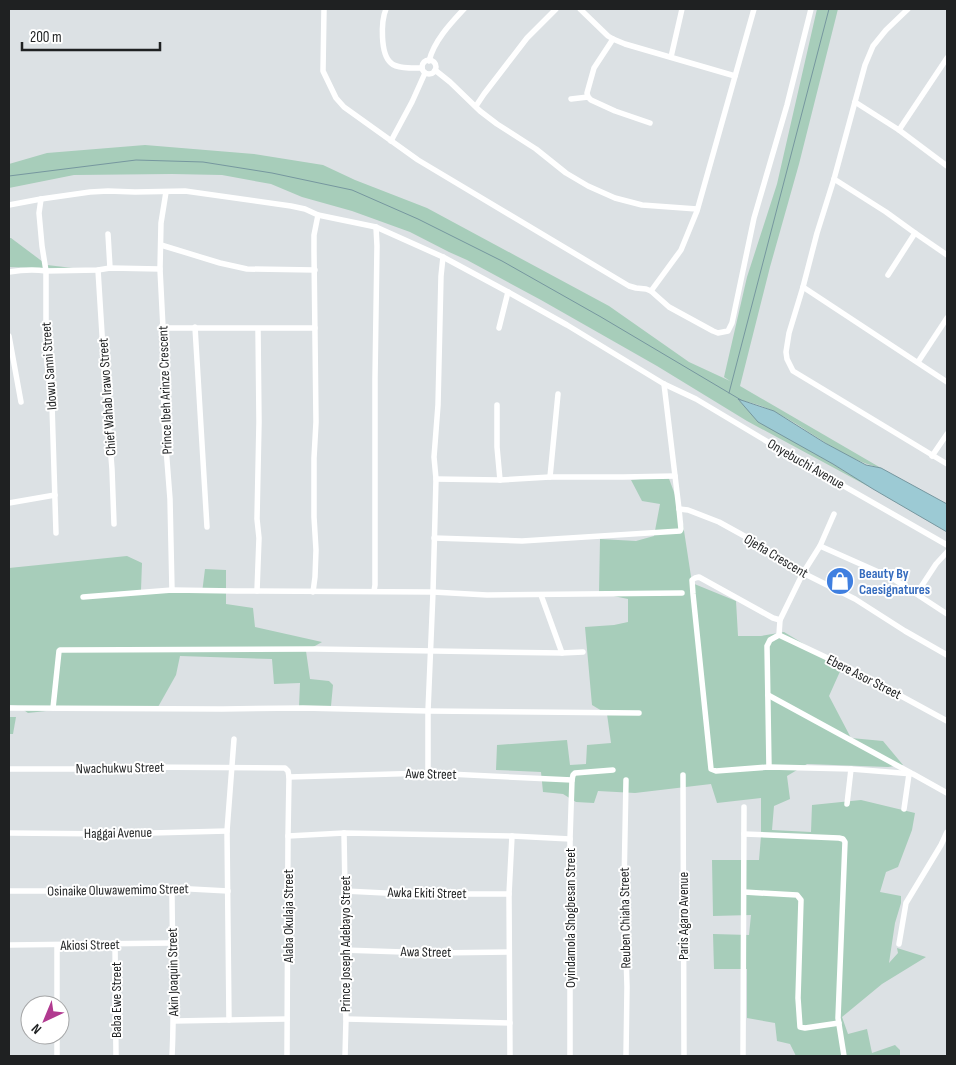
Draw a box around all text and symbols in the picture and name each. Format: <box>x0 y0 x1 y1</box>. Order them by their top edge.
scale bar <box>22 20 160 52</box>
text: 200 m <box>30 28 62 47</box>
street label: Idowu Sanni Street <box>37 321 61 411</box>
street label: Prince Ibeh Arinze Crescent <box>154 325 176 455</box>
street label: Chief Wahab Irawo Street <box>94 337 120 457</box>
street label: Onyebuchi Avenue <box>764 435 848 493</box>
street label: Ojefia Crescent <box>741 530 811 582</box>
place label: Beauty By Caesignatures <box>859 565 930 598</box>
shop icon: Beauty By Caesignatures <box>825 566 855 596</box>
street label: Ebere Asor Street <box>824 651 904 703</box>
street label: Nwachukwu Street <box>76 759 164 777</box>
street label: Awe Street <box>404 765 457 783</box>
street label: Haggai Avenue <box>84 824 152 842</box>
street label: Oyindamola Shogbesan Street <box>562 848 579 988</box>
street label: Reuben Chiaha Street <box>616 867 634 969</box>
street label: Alaba Okulaja Street <box>280 869 297 964</box>
street label: Paris Agaro Avenue <box>675 872 692 960</box>
street label: Prince Joseph Adebayo Street <box>337 876 354 1012</box>
street label: Osinaike Oluwawemimo Street <box>47 880 189 900</box>
street label: Awka Ekiti Street <box>386 884 467 902</box>
street label: Akin Joaquin Street <box>164 928 182 1017</box>
street label: Akiosi Street <box>59 936 120 954</box>
street label: Awa Street <box>400 943 451 961</box>
street label: Baba Ewe Street <box>108 962 125 1038</box>
north arrow <box>20 995 70 1045</box>
text: N <box>28 1020 45 1038</box>

